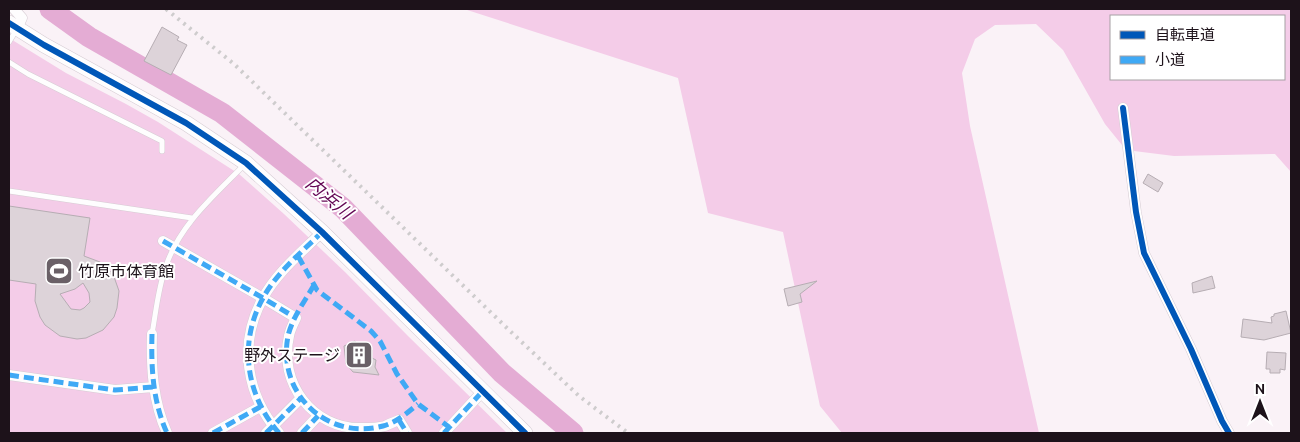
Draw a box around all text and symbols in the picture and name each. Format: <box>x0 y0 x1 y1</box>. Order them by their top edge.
legend <box>1110 15 1285 80</box>
text: 自転車道 <box>1155 26 1215 43</box>
text: 小道 <box>1155 51 1185 68</box>
water label: 内浜川 <box>303 172 358 224</box>
sports icon: 竹原市体育館 <box>44 256 74 286</box>
place label: 竹原市体育館 <box>78 262 174 280</box>
building icon: 野外ステージ <box>344 340 374 370</box>
place label: 野外ステージ <box>244 346 340 364</box>
north arrow <box>1235 377 1285 427</box>
text: N <box>1255 381 1265 397</box>

